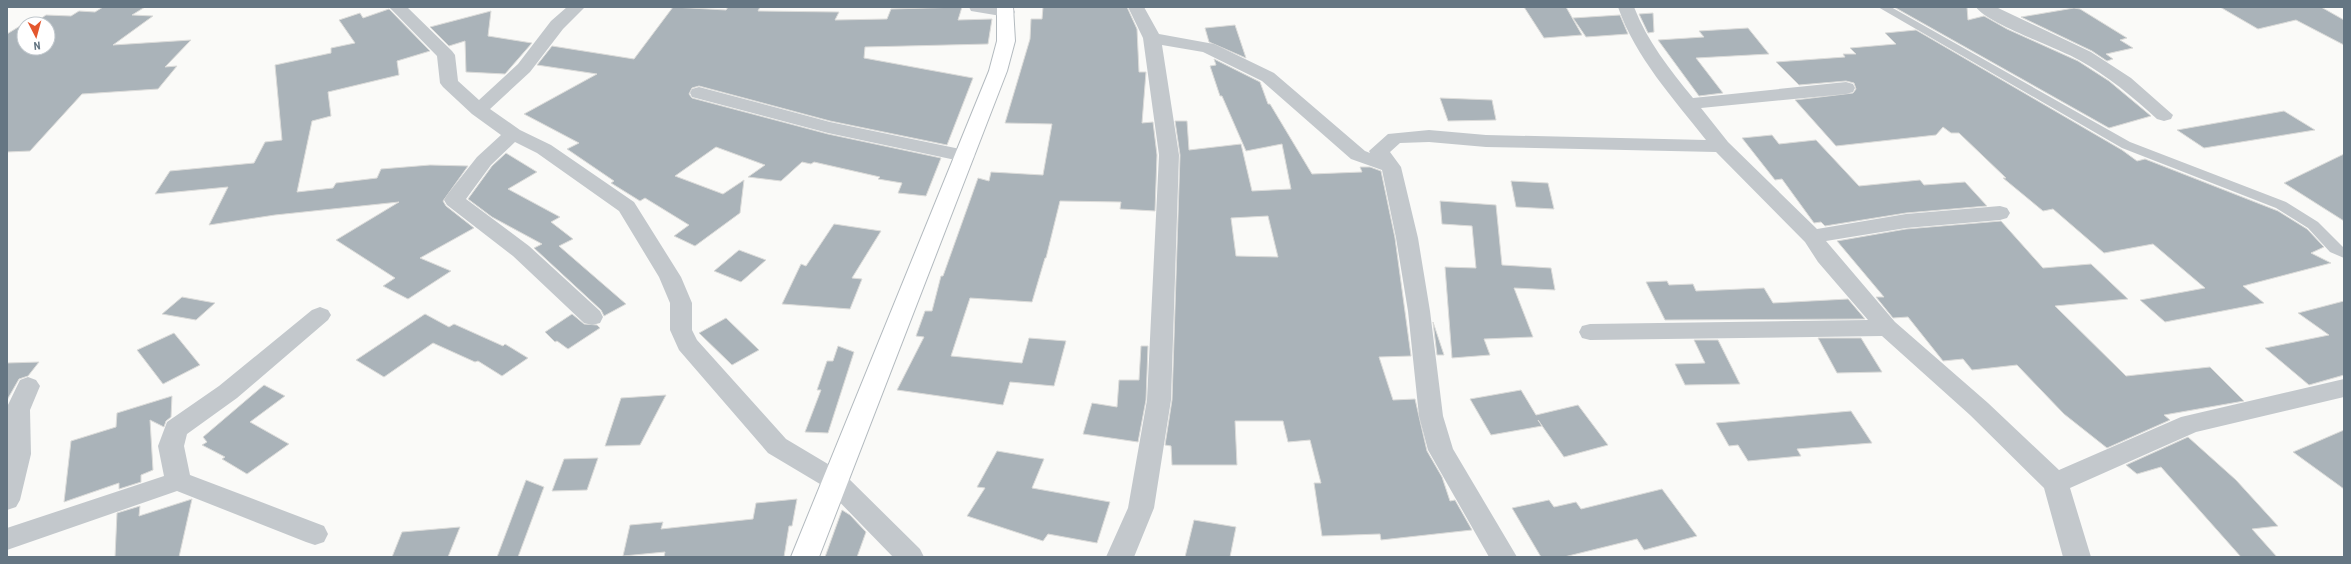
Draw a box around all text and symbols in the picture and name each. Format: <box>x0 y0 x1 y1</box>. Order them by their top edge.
north arrow <box>16 16 56 56</box>
text: N <box>33 39 41 52</box>

